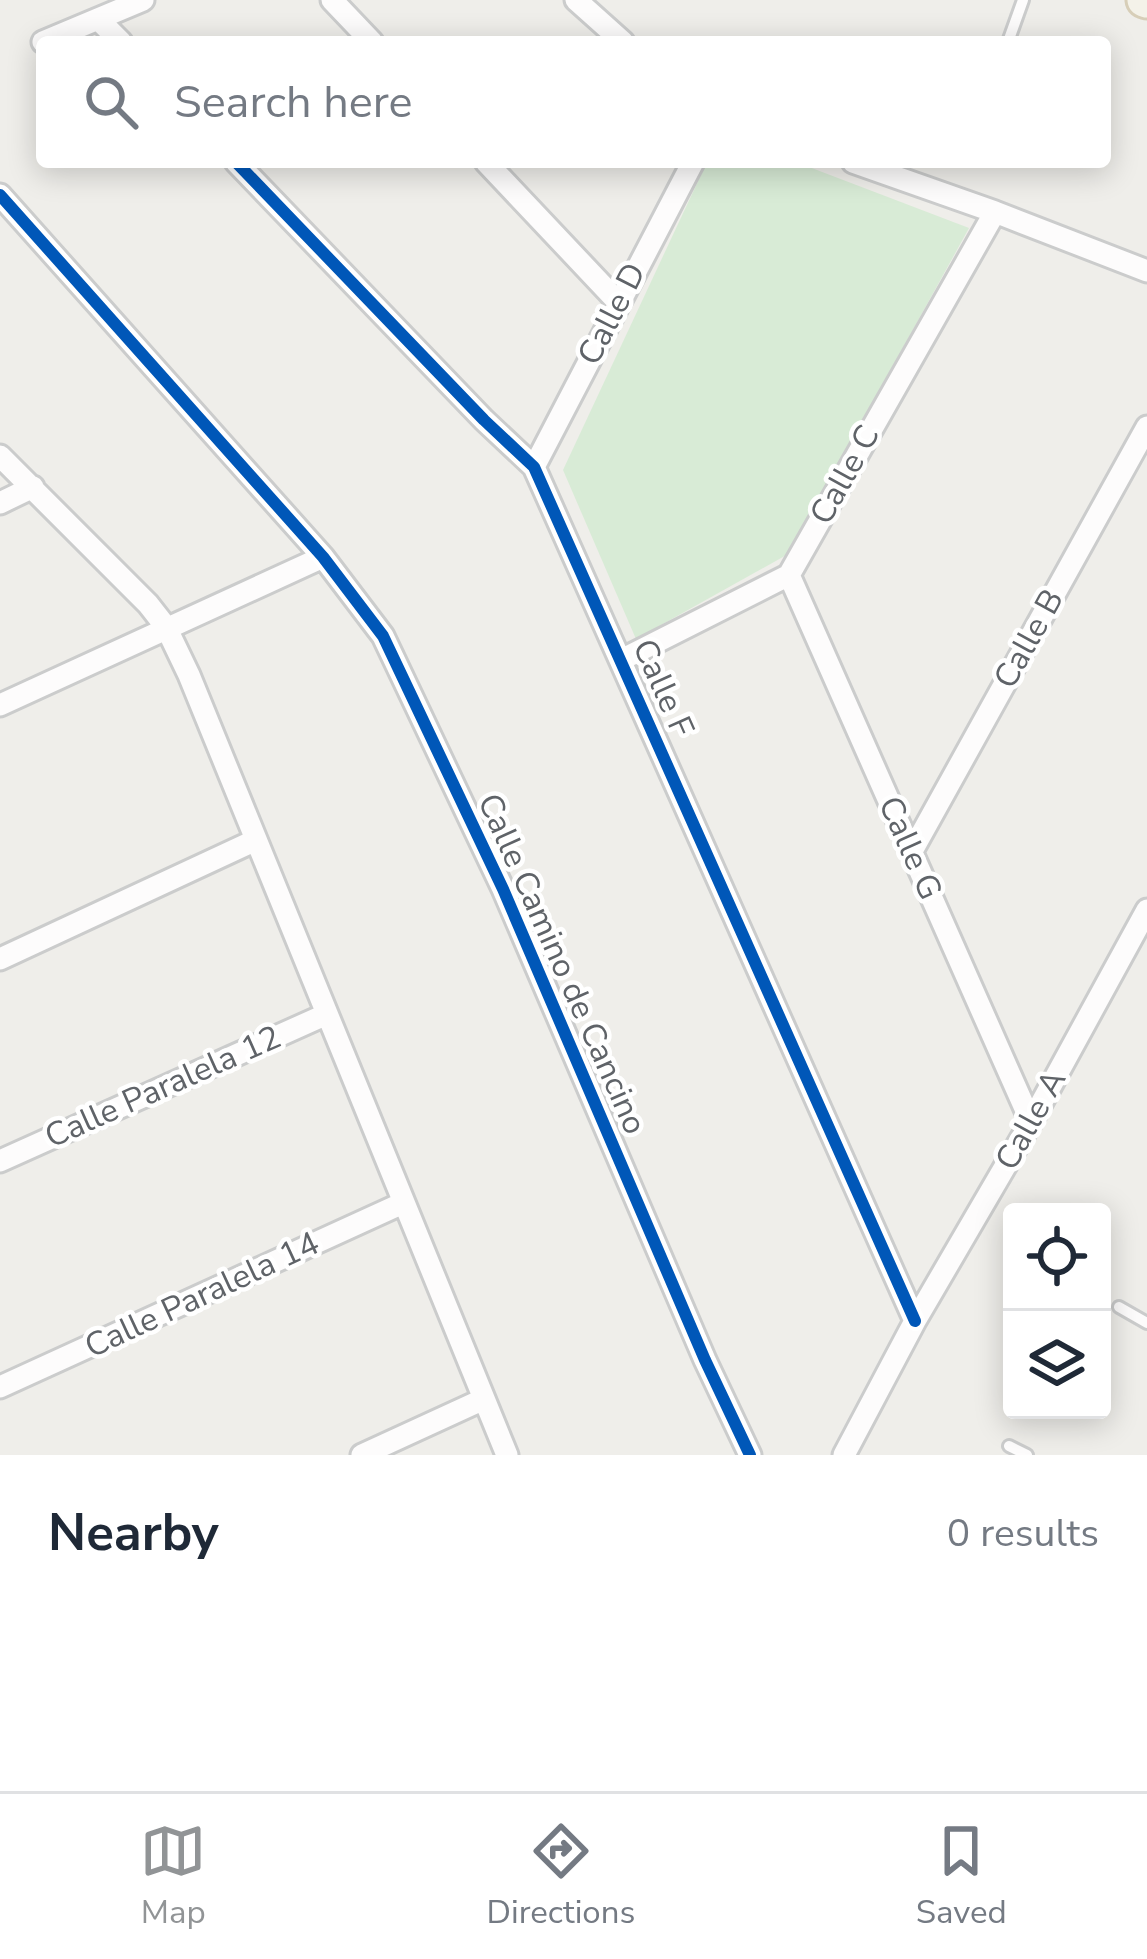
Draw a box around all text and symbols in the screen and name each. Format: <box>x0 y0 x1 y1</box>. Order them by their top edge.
search box <box>36 36 1111 168</box>
icon: search <box>78 69 144 135</box>
text: Search here <box>174 72 413 133</box>
street label: Calle D <box>567 255 657 373</box>
street label: Calle C <box>799 417 891 533</box>
street label: Calle B <box>983 581 1075 697</box>
street label: Calle F <box>622 632 704 744</box>
street label: Calle Camino de Cancino <box>467 787 657 1141</box>
street label: Calle G <box>867 789 953 907</box>
street label: Calle Paralela 12 <box>38 1015 288 1159</box>
street label: Calle A <box>985 1062 1077 1178</box>
map controls <box>1003 1203 1111 1419</box>
button: locate <box>1003 1203 1111 1311</box>
street label: Calle Paralela 14 <box>77 1221 327 1369</box>
button: layers <box>1003 1311 1111 1419</box>
text: Nearby <box>48 1498 219 1568</box>
text: 0 results <box>947 1507 1099 1560</box>
tab: Map <box>140 1818 206 1935</box>
tab: Directions <box>487 1818 635 1935</box>
tab: Saved <box>916 1818 1007 1935</box>

